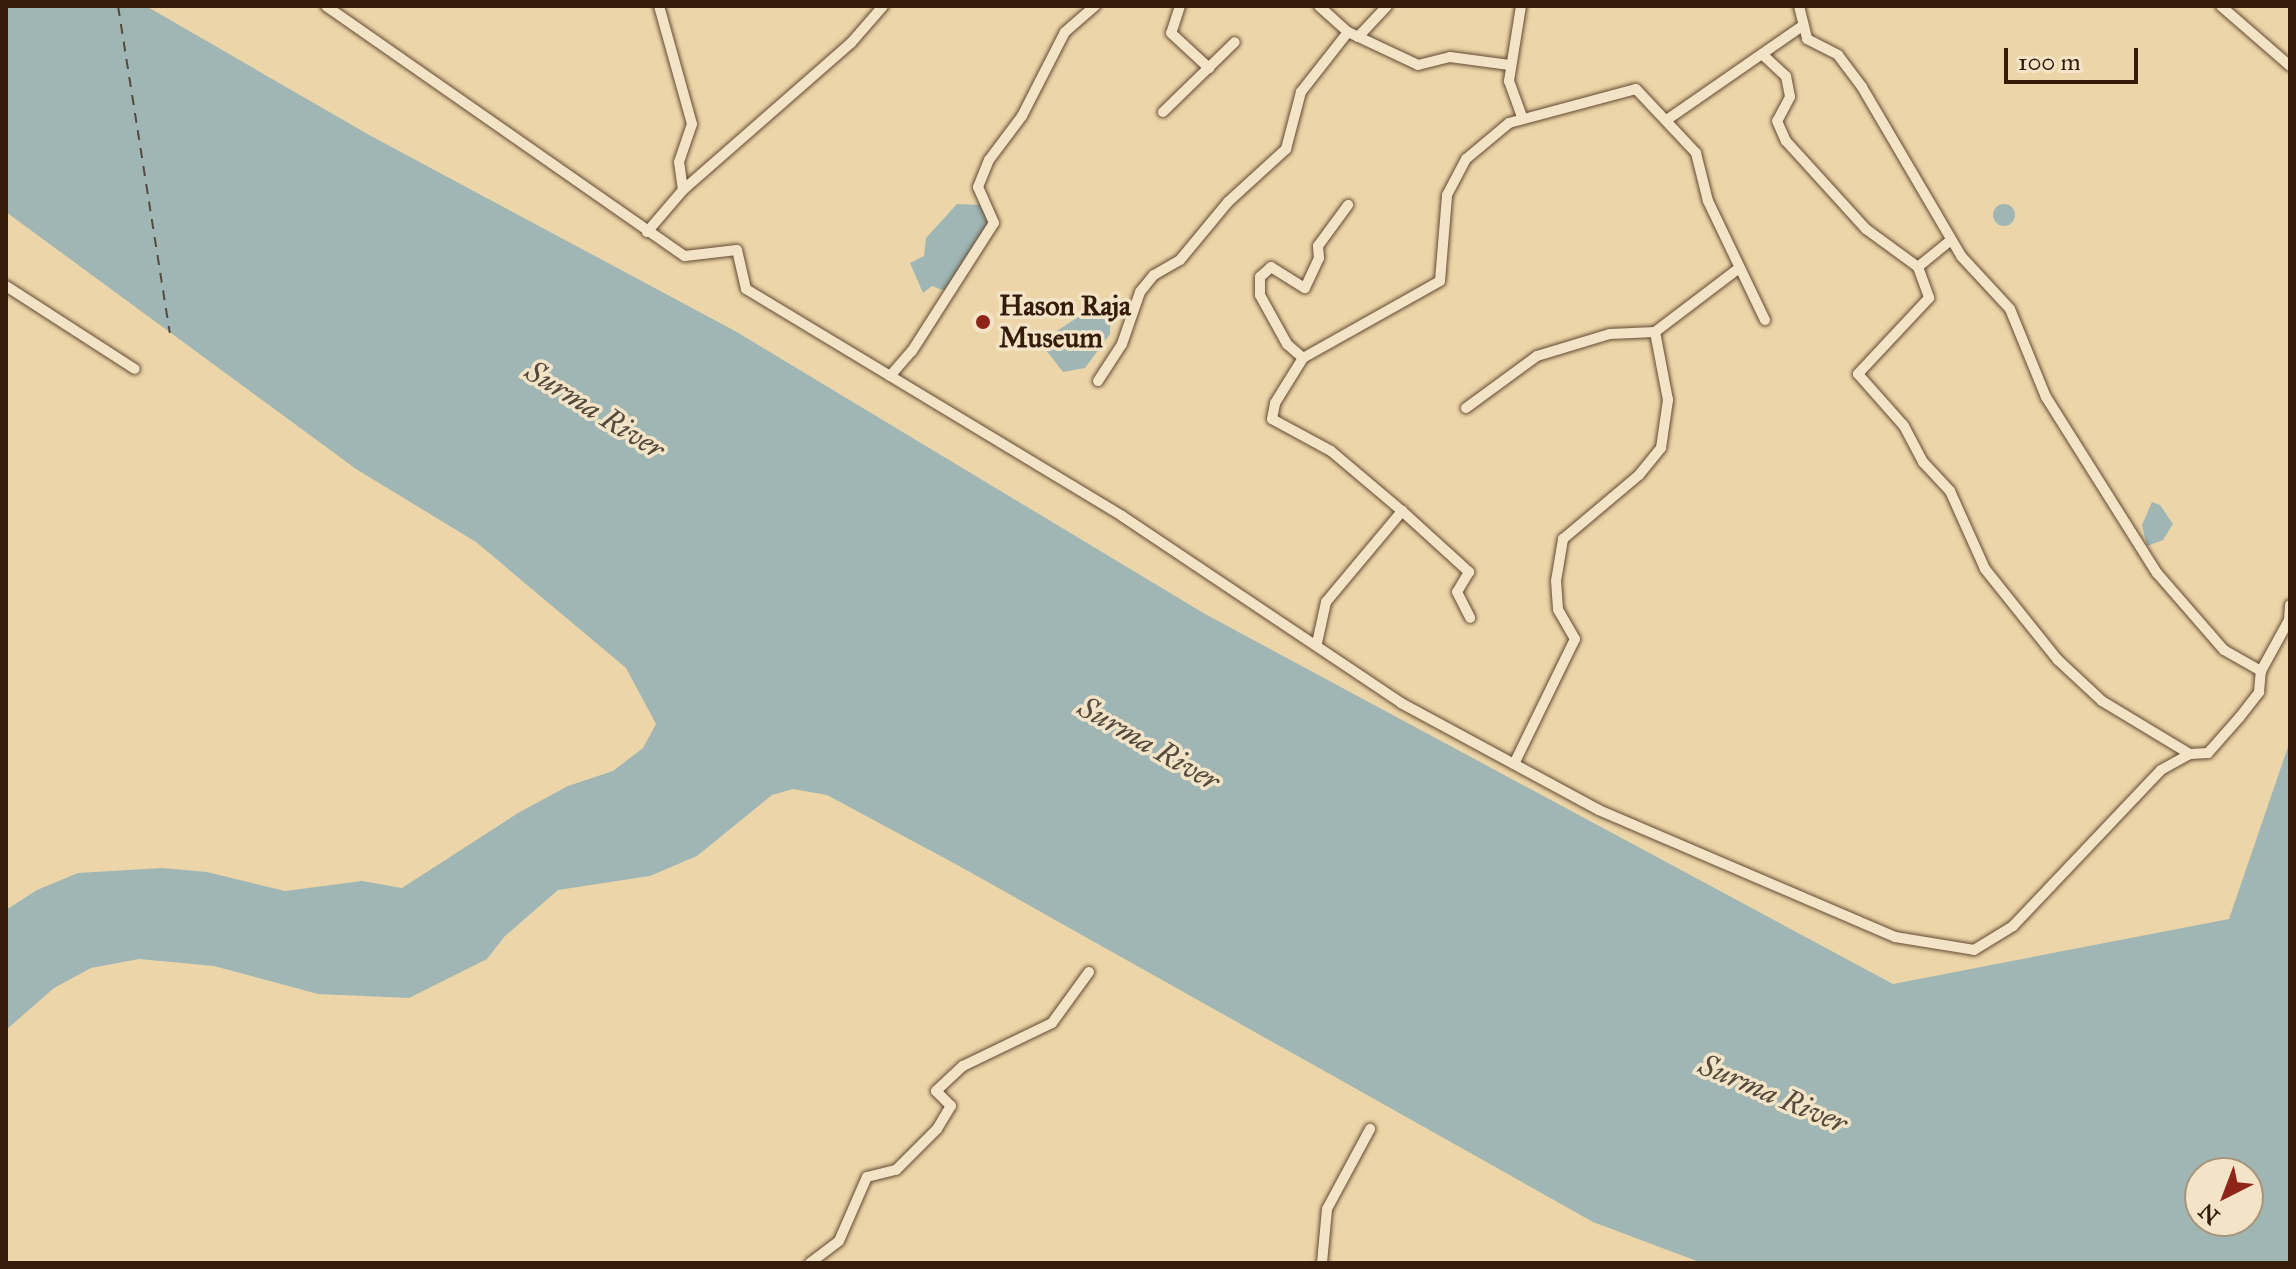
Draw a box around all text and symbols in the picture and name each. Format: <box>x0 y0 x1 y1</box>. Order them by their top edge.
scale bar <box>2008 32 2142 82</box>
text: 100 m <box>2018 47 2081 77</box>
place label: Hason Raja Museum <box>999 289 1131 355</box>
marker: Hason Raja Museum <box>974 313 992 331</box>
water label: Surma River <box>519 353 671 467</box>
water label: Surma River <box>1072 689 1226 799</box>
water label: Surma River <box>1693 1047 1853 1141</box>
north arrow <box>2184 1157 2264 1237</box>
text: N <box>2193 1197 2225 1230</box>

